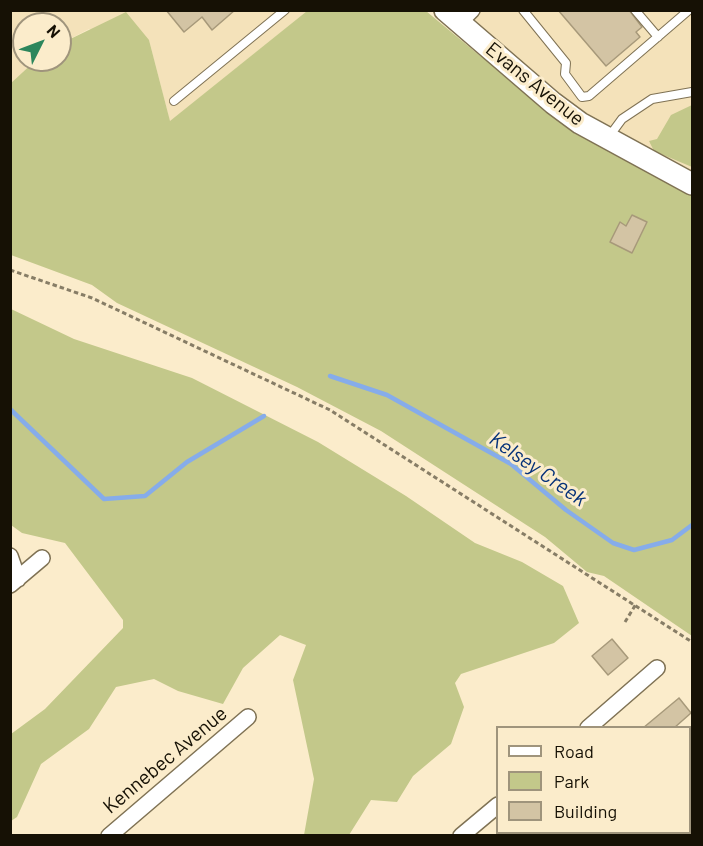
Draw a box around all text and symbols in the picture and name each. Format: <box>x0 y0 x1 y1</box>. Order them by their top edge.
north arrow <box>12 12 72 72</box>
text: N <box>44 21 65 41</box>
street label: Evans Avenue <box>481 37 589 131</box>
water label: Kelsey Creek <box>484 426 592 512</box>
street label: Kennebec Avenue <box>98 701 232 819</box>
legend <box>496 726 691 834</box>
text: Road <box>554 740 594 762</box>
text: Park <box>554 770 589 792</box>
text: Building <box>554 800 617 822</box>

